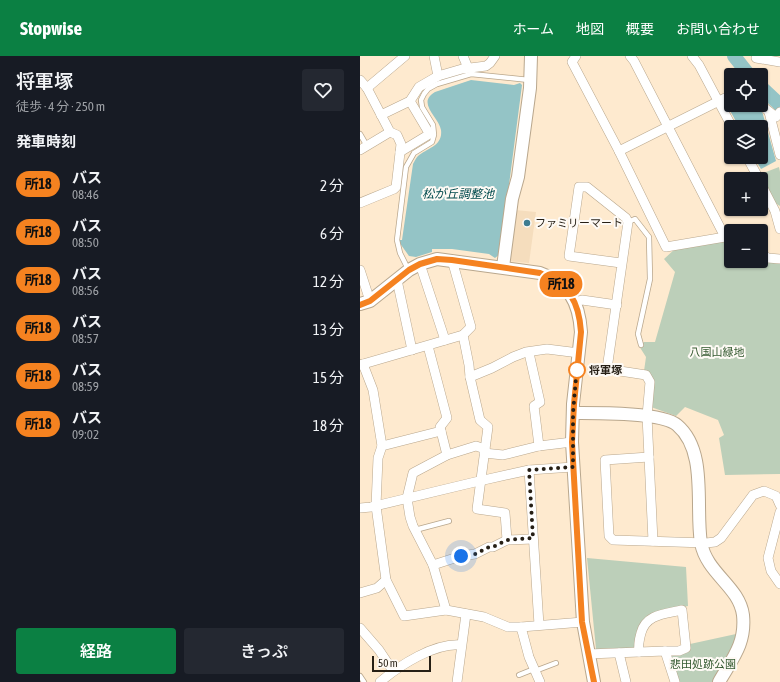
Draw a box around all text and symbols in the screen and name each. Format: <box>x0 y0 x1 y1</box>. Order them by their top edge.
text: Stopwise <box>20 17 82 39</box>
text: ホーム <box>512 21 554 37</box>
text: 地図 <box>576 21 604 37</box>
text: 概要 <box>626 21 654 37</box>
text: お問い合わせ <box>676 21 760 37</box>
map controls <box>724 68 768 268</box>
button: locate <box>724 68 768 112</box>
button: heart <box>302 69 344 111</box>
text: 将軍塚 <box>16 70 73 92</box>
text: 徒歩 · 4 分 · 250 m <box>16 99 105 114</box>
button: layers <box>724 120 768 164</box>
text: 発車時刻 <box>16 133 76 150</box>
text: バス <box>72 169 102 186</box>
button: + <box>724 172 768 216</box>
text: 所18 <box>24 176 52 192</box>
text: 2 分 <box>320 177 344 194</box>
text: 08:46 <box>72 187 99 202</box>
water label: 松が丘調整池 <box>422 187 495 201</box>
text: バス <box>72 217 102 234</box>
place label: ファミリーマート <box>535 217 623 229</box>
marker: ファミリーマート <box>522 218 532 228</box>
text: 所18 <box>24 224 52 240</box>
button: − <box>724 224 768 268</box>
text: 6 分 <box>320 225 344 242</box>
text: 08:50 <box>72 235 99 250</box>
text: バス <box>72 265 102 282</box>
line badge: 所18 <box>538 271 584 297</box>
text: 所18 <box>24 272 52 288</box>
text: 12 分 <box>313 273 344 290</box>
text: 所18 <box>547 276 575 292</box>
text: 08:56 <box>72 283 99 298</box>
text: バス <box>72 313 102 330</box>
text: 所18 <box>24 320 52 336</box>
text: 13 分 <box>313 321 344 338</box>
text: 08:57 <box>72 331 99 346</box>
park label: 八国山緑地 <box>690 346 745 358</box>
text: バス <box>72 361 102 378</box>
marker: 将軍塚 <box>568 361 586 379</box>
place label: 将軍塚 <box>589 364 623 376</box>
text: 所18 <box>24 368 52 384</box>
text: 15 分 <box>313 369 344 386</box>
text: 08:59 <box>72 379 99 394</box>
text: バス <box>72 409 102 426</box>
text: 所18 <box>24 416 52 432</box>
text: 18 分 <box>313 417 344 434</box>
text: 09:02 <box>72 427 99 442</box>
your location <box>451 546 471 566</box>
button: 経路 <box>16 628 176 674</box>
button: きっぷ <box>184 628 344 674</box>
scale bar <box>372 654 431 673</box>
text: 50 m <box>378 657 398 669</box>
park label: 悲田処跡公園 <box>670 658 736 670</box>

